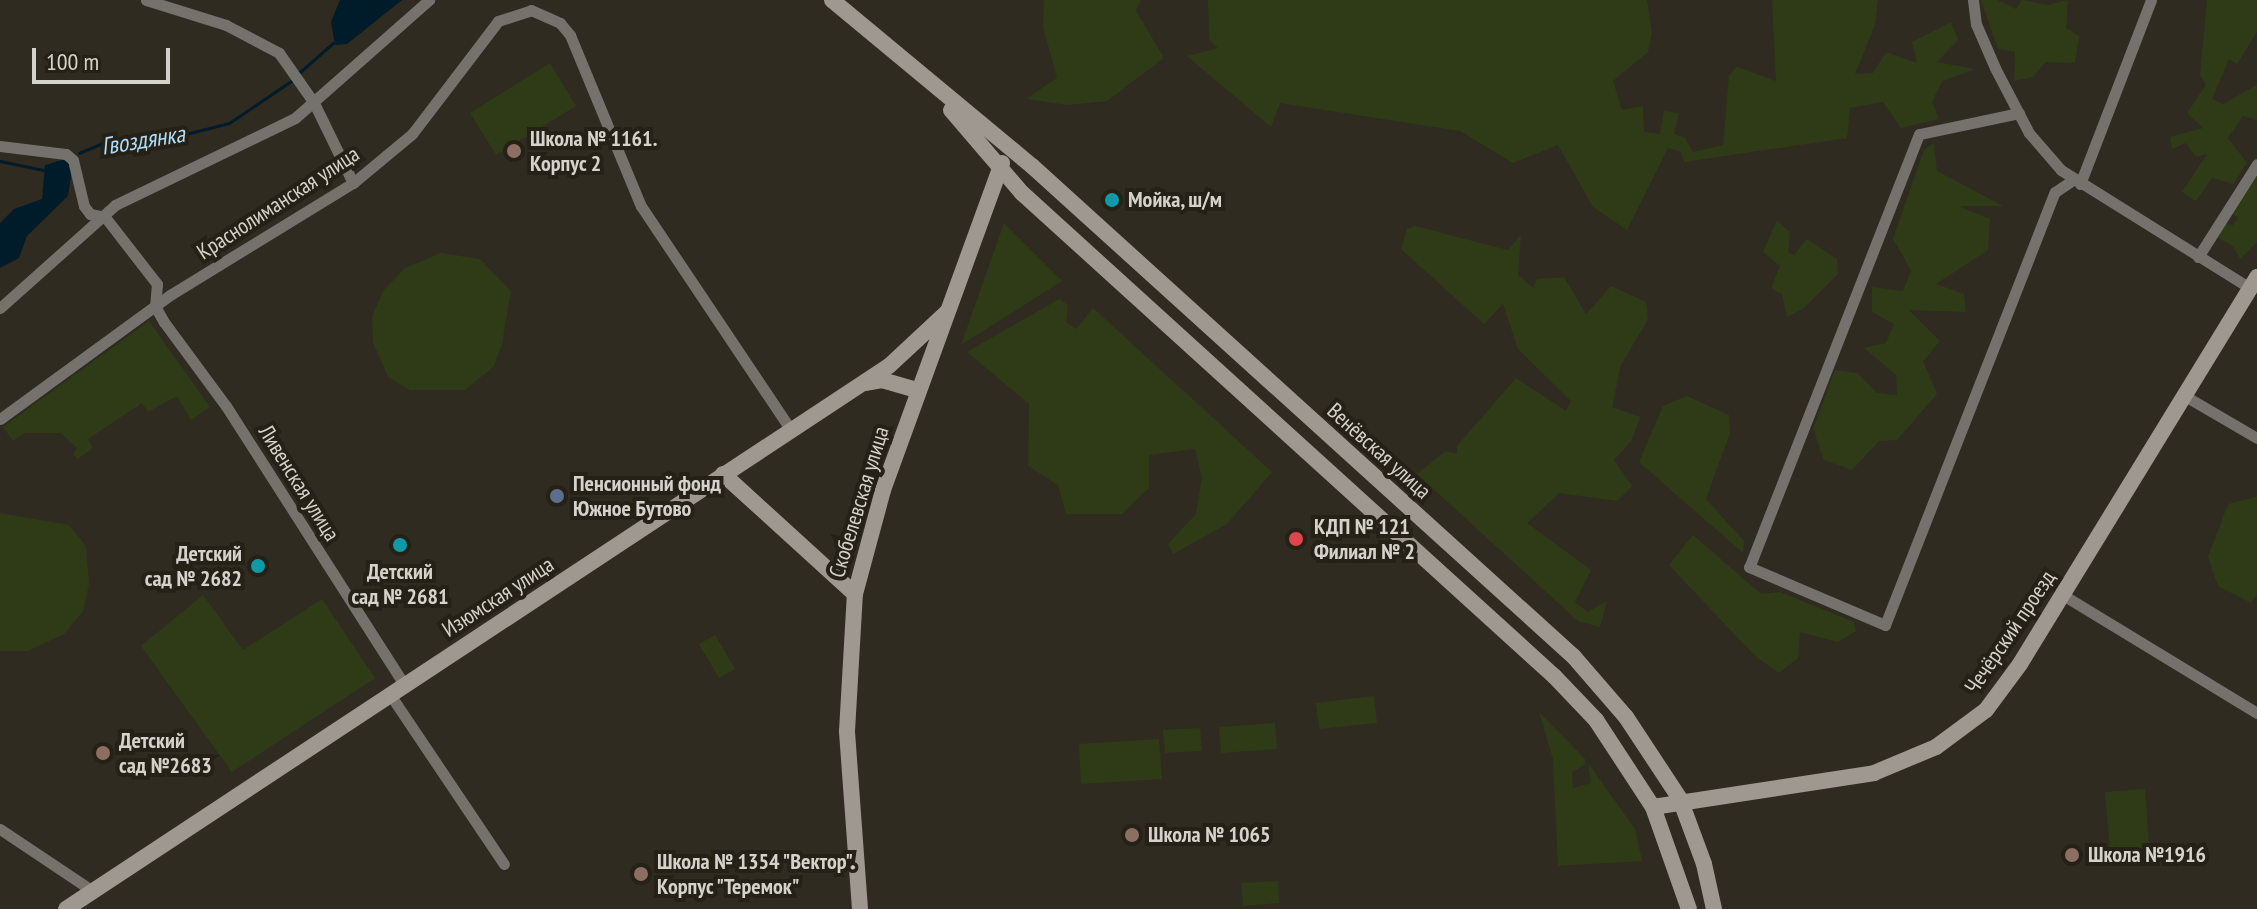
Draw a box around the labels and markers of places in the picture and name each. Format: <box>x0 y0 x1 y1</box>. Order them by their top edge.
place label: Школа № 1161. Корпус 2 <box>530 125 657 176</box>
marker: Школа № 1161. Корпус 2 <box>505 142 523 160</box>
place label: Мойка, ш/м <box>1128 187 1223 213</box>
marker: Мойка, ш/м <box>1103 191 1121 209</box>
place label: Пенсионный фонд Южное Бутово <box>573 470 721 522</box>
marker: Пенсионный фонд Южное Бутово <box>548 487 566 505</box>
place label: КДП № 121 Филиал № 2 <box>1314 513 1415 564</box>
marker: КДП № 121 Филиал № 2 <box>1285 528 1307 550</box>
marker: Детский сад № 2681 <box>391 536 409 554</box>
place label: Детский сад № 2682 <box>145 540 242 592</box>
marker: Детский сад № 2682 <box>249 557 267 575</box>
place label: Детский сад № 2681 <box>351 558 449 610</box>
place label: Детский сад №2683 <box>119 727 212 778</box>
marker: Детский сад №2683 <box>94 744 112 762</box>
place label: Школа № 1065 <box>1148 822 1271 848</box>
marker: Школа № 1065 <box>1123 826 1141 844</box>
place label: Школа №1916 <box>2088 842 2206 868</box>
marker: Школа №1916 <box>2063 846 2081 864</box>
place label: Школа № 1354 "Вектор". Корпус "Теремок" <box>657 848 857 900</box>
marker: Школа № 1354 "Вектор". Корпус "Теремок" <box>632 865 650 883</box>

